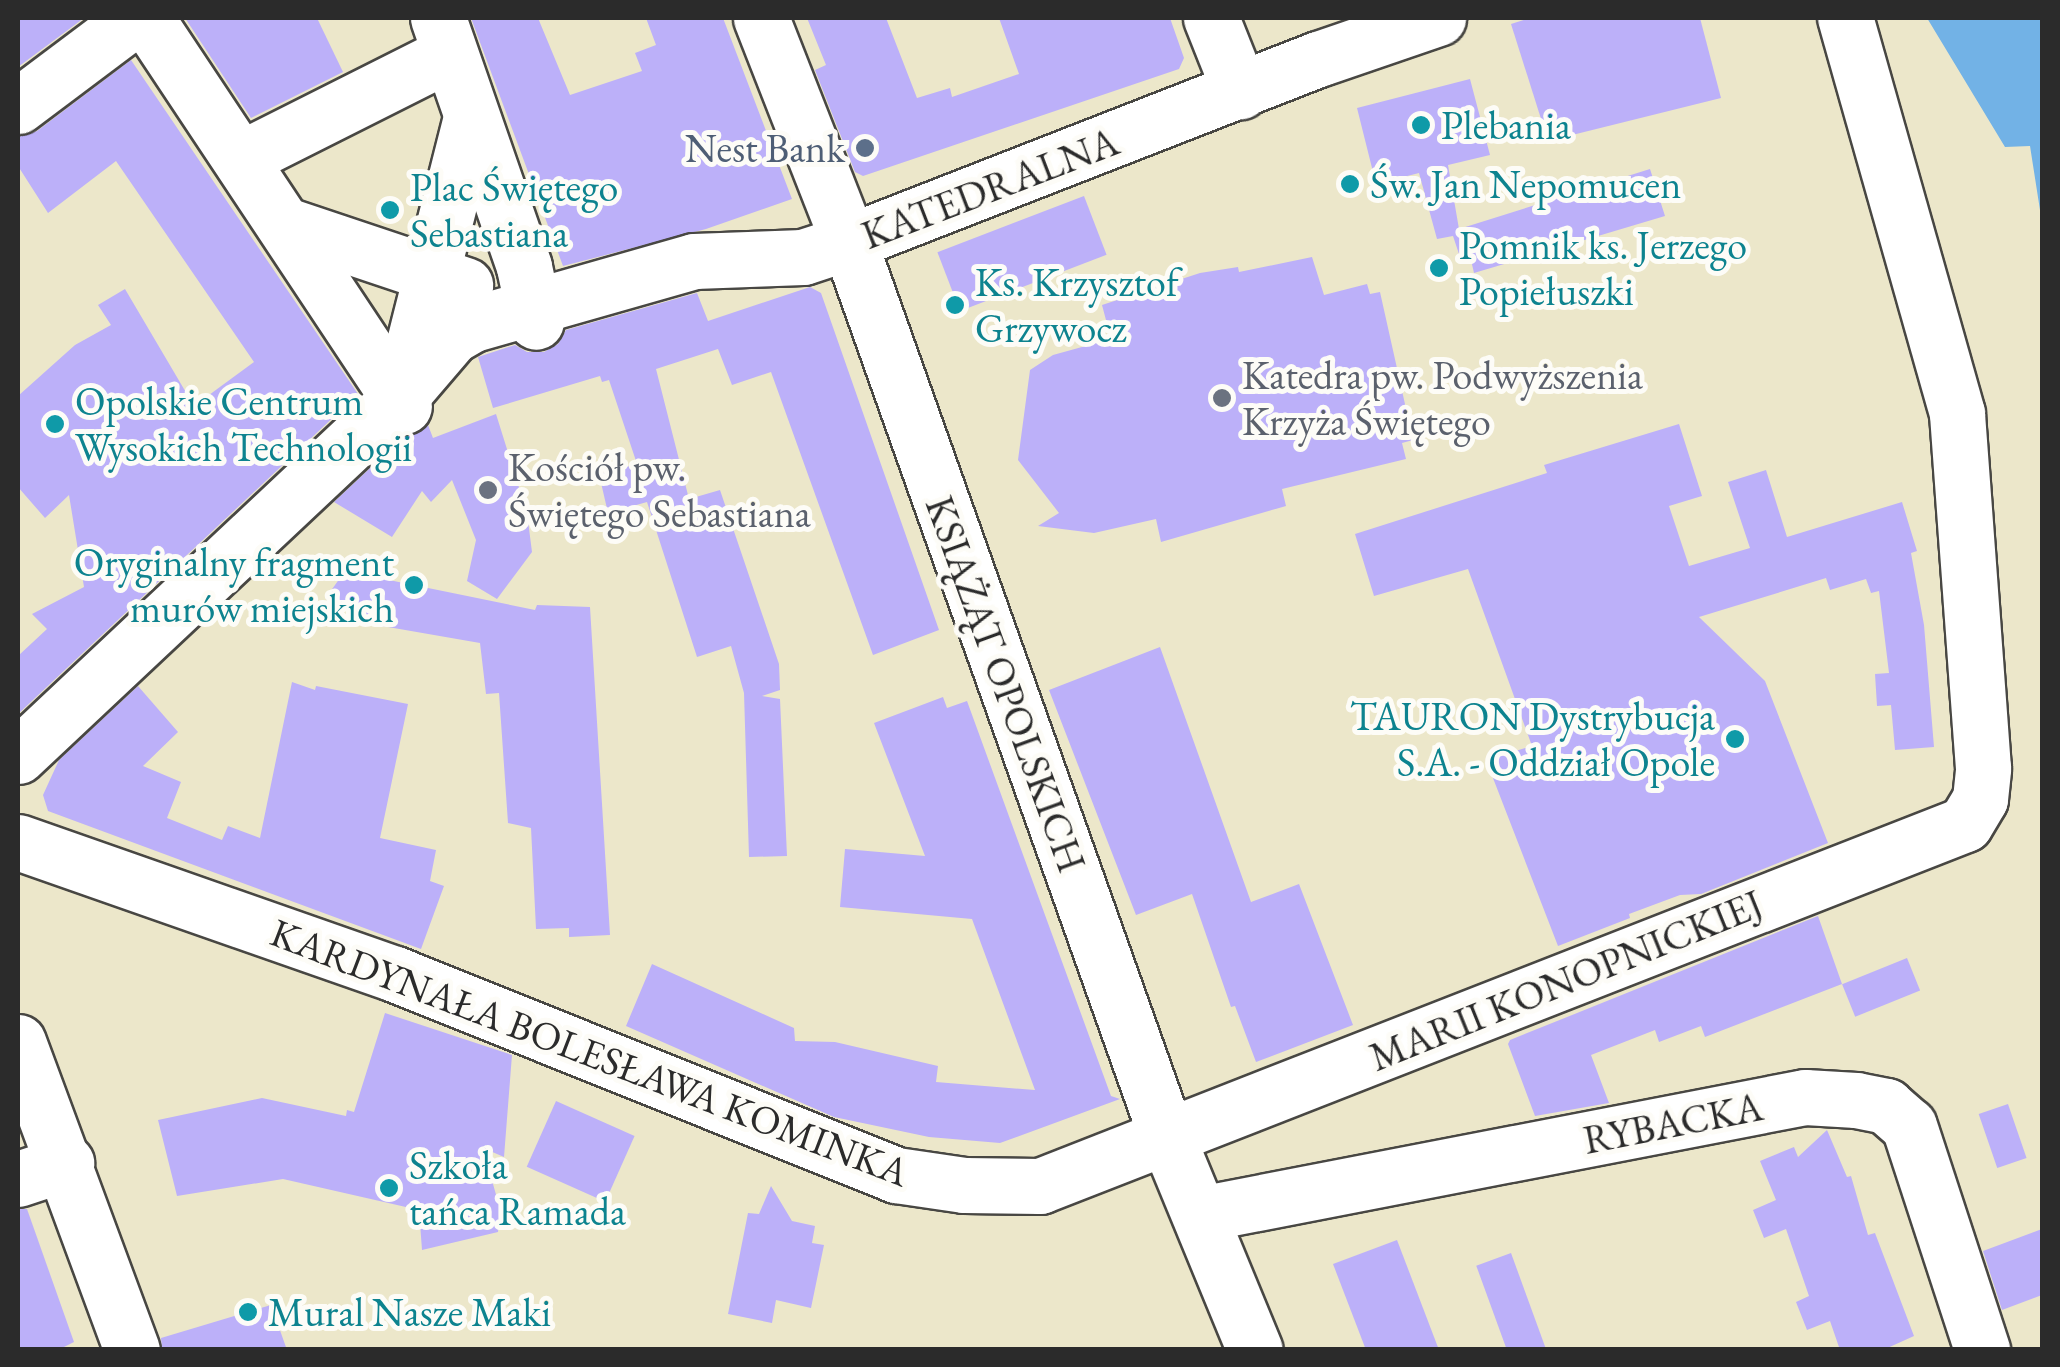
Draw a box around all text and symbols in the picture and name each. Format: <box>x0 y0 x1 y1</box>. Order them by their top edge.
place label: Plebania <box>1441 101 1571 149</box>
marker: Plebania <box>1410 114 1432 136</box>
street label: KATEDRALNA <box>855 117 1125 259</box>
place label: Nest Bank <box>685 124 845 172</box>
marker: Nest Bank <box>854 137 876 159</box>
place label: Św. Jan Nepomucen <box>1370 160 1681 208</box>
place label: Plac Świętego Sebastiana <box>410 163 618 257</box>
marker: Św. Jan Nepomucen <box>1339 173 1361 195</box>
marker: Plac Świętego Sebastiana <box>379 199 401 221</box>
place label: Pomnik ks. Jerzego Popiełuszki <box>1459 221 1747 315</box>
marker: Pomnik ks. Jerzego Popiełuszki <box>1428 257 1450 279</box>
place label: Ks. Krzysztof Grzywocz <box>975 258 1179 352</box>
marker: Ks. Krzysztof Grzywocz <box>944 294 966 316</box>
place label: Katedra pw. Podwyższenia Krzyża Świętego <box>1242 351 1643 445</box>
place label: Opolskie Centrum Wysokich Technologii <box>75 377 412 471</box>
marker: Katedra pw. Podwyższenia Krzyża Świętego <box>1211 387 1233 409</box>
marker: Opolskie Centrum Wysokich Technologii <box>44 413 66 435</box>
place label: Kościół pw. Świętego Sebastiana <box>508 443 811 537</box>
marker: Kościół pw. Świętego Sebastiana <box>477 479 499 501</box>
street label: KSIĄŻĄT OPOLSKICH <box>916 489 1096 879</box>
place label: Oryginalny fragment murów miejskich <box>74 538 394 632</box>
marker: Oryginalny fragment murów miejskich <box>403 574 425 596</box>
place label: TAURON Dystrybucja S.A. - Oddział Opole <box>1350 692 1715 786</box>
marker: TAURON Dystrybucja S.A. - Oddział Opole <box>1724 728 1746 750</box>
street label: MARII KONOPNICKIEJ <box>1362 879 1770 1081</box>
street label: KARDYNAŁA BOLESŁAWA KOMINKA <box>264 908 916 1196</box>
street label: RYBACKA <box>1579 1082 1767 1164</box>
place label: Szkoła tańca Ramada <box>409 1141 626 1235</box>
marker: Szkoła tańca Ramada <box>378 1177 400 1199</box>
place label: Mural Nasze Maki <box>268 1288 551 1336</box>
marker: Mural Nasze Maki <box>237 1301 259 1323</box>

